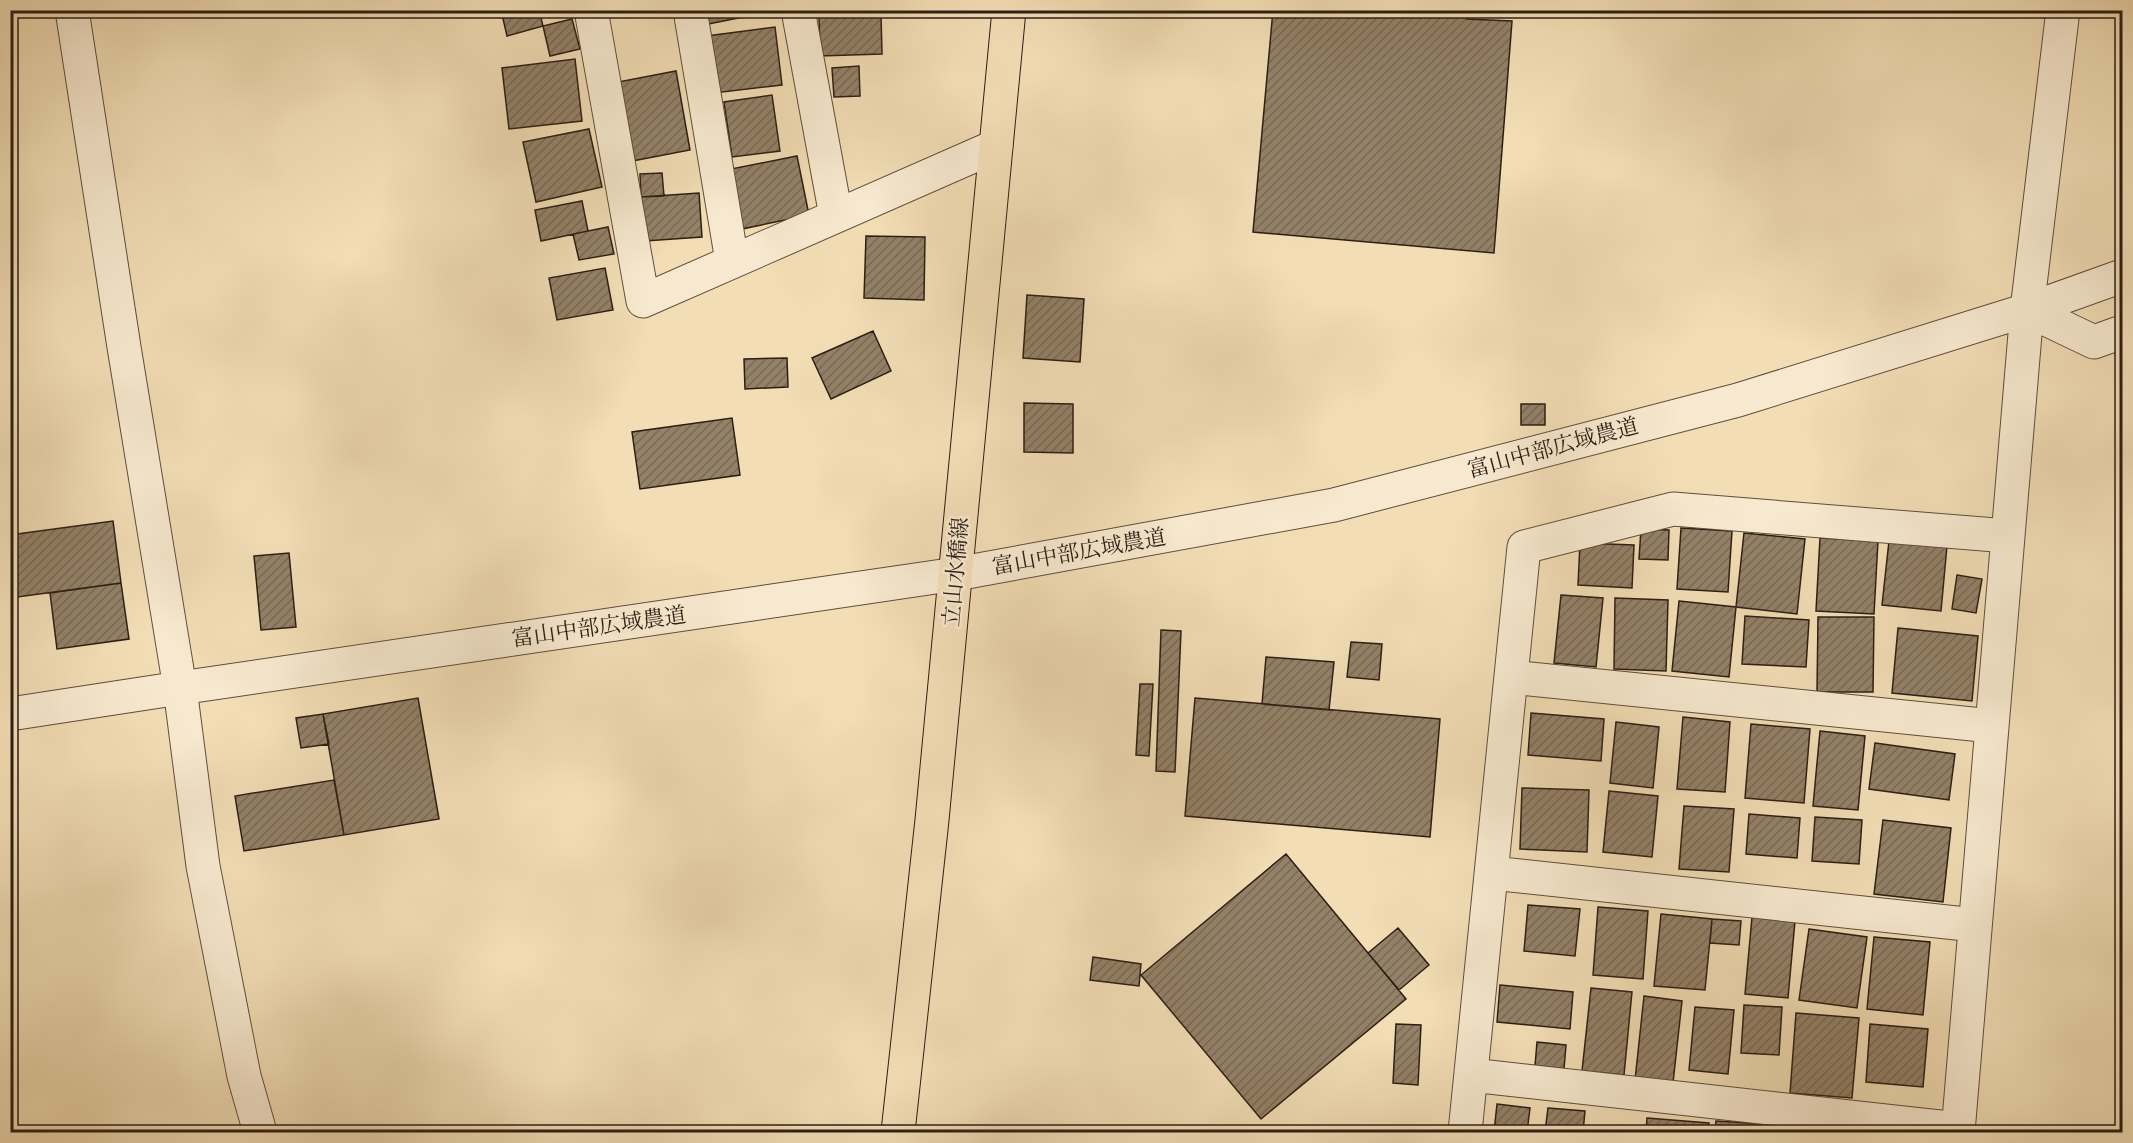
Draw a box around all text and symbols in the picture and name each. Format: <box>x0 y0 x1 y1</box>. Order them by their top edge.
street label: 富山中部広域農道 <box>1464 411 1642 485</box>
street label: 立山水橋線 <box>936 516 976 628</box>
street label: 富山中部広域農道 <box>990 522 1168 582</box>
street label: 富山中部広域農道 <box>510 600 688 654</box>

